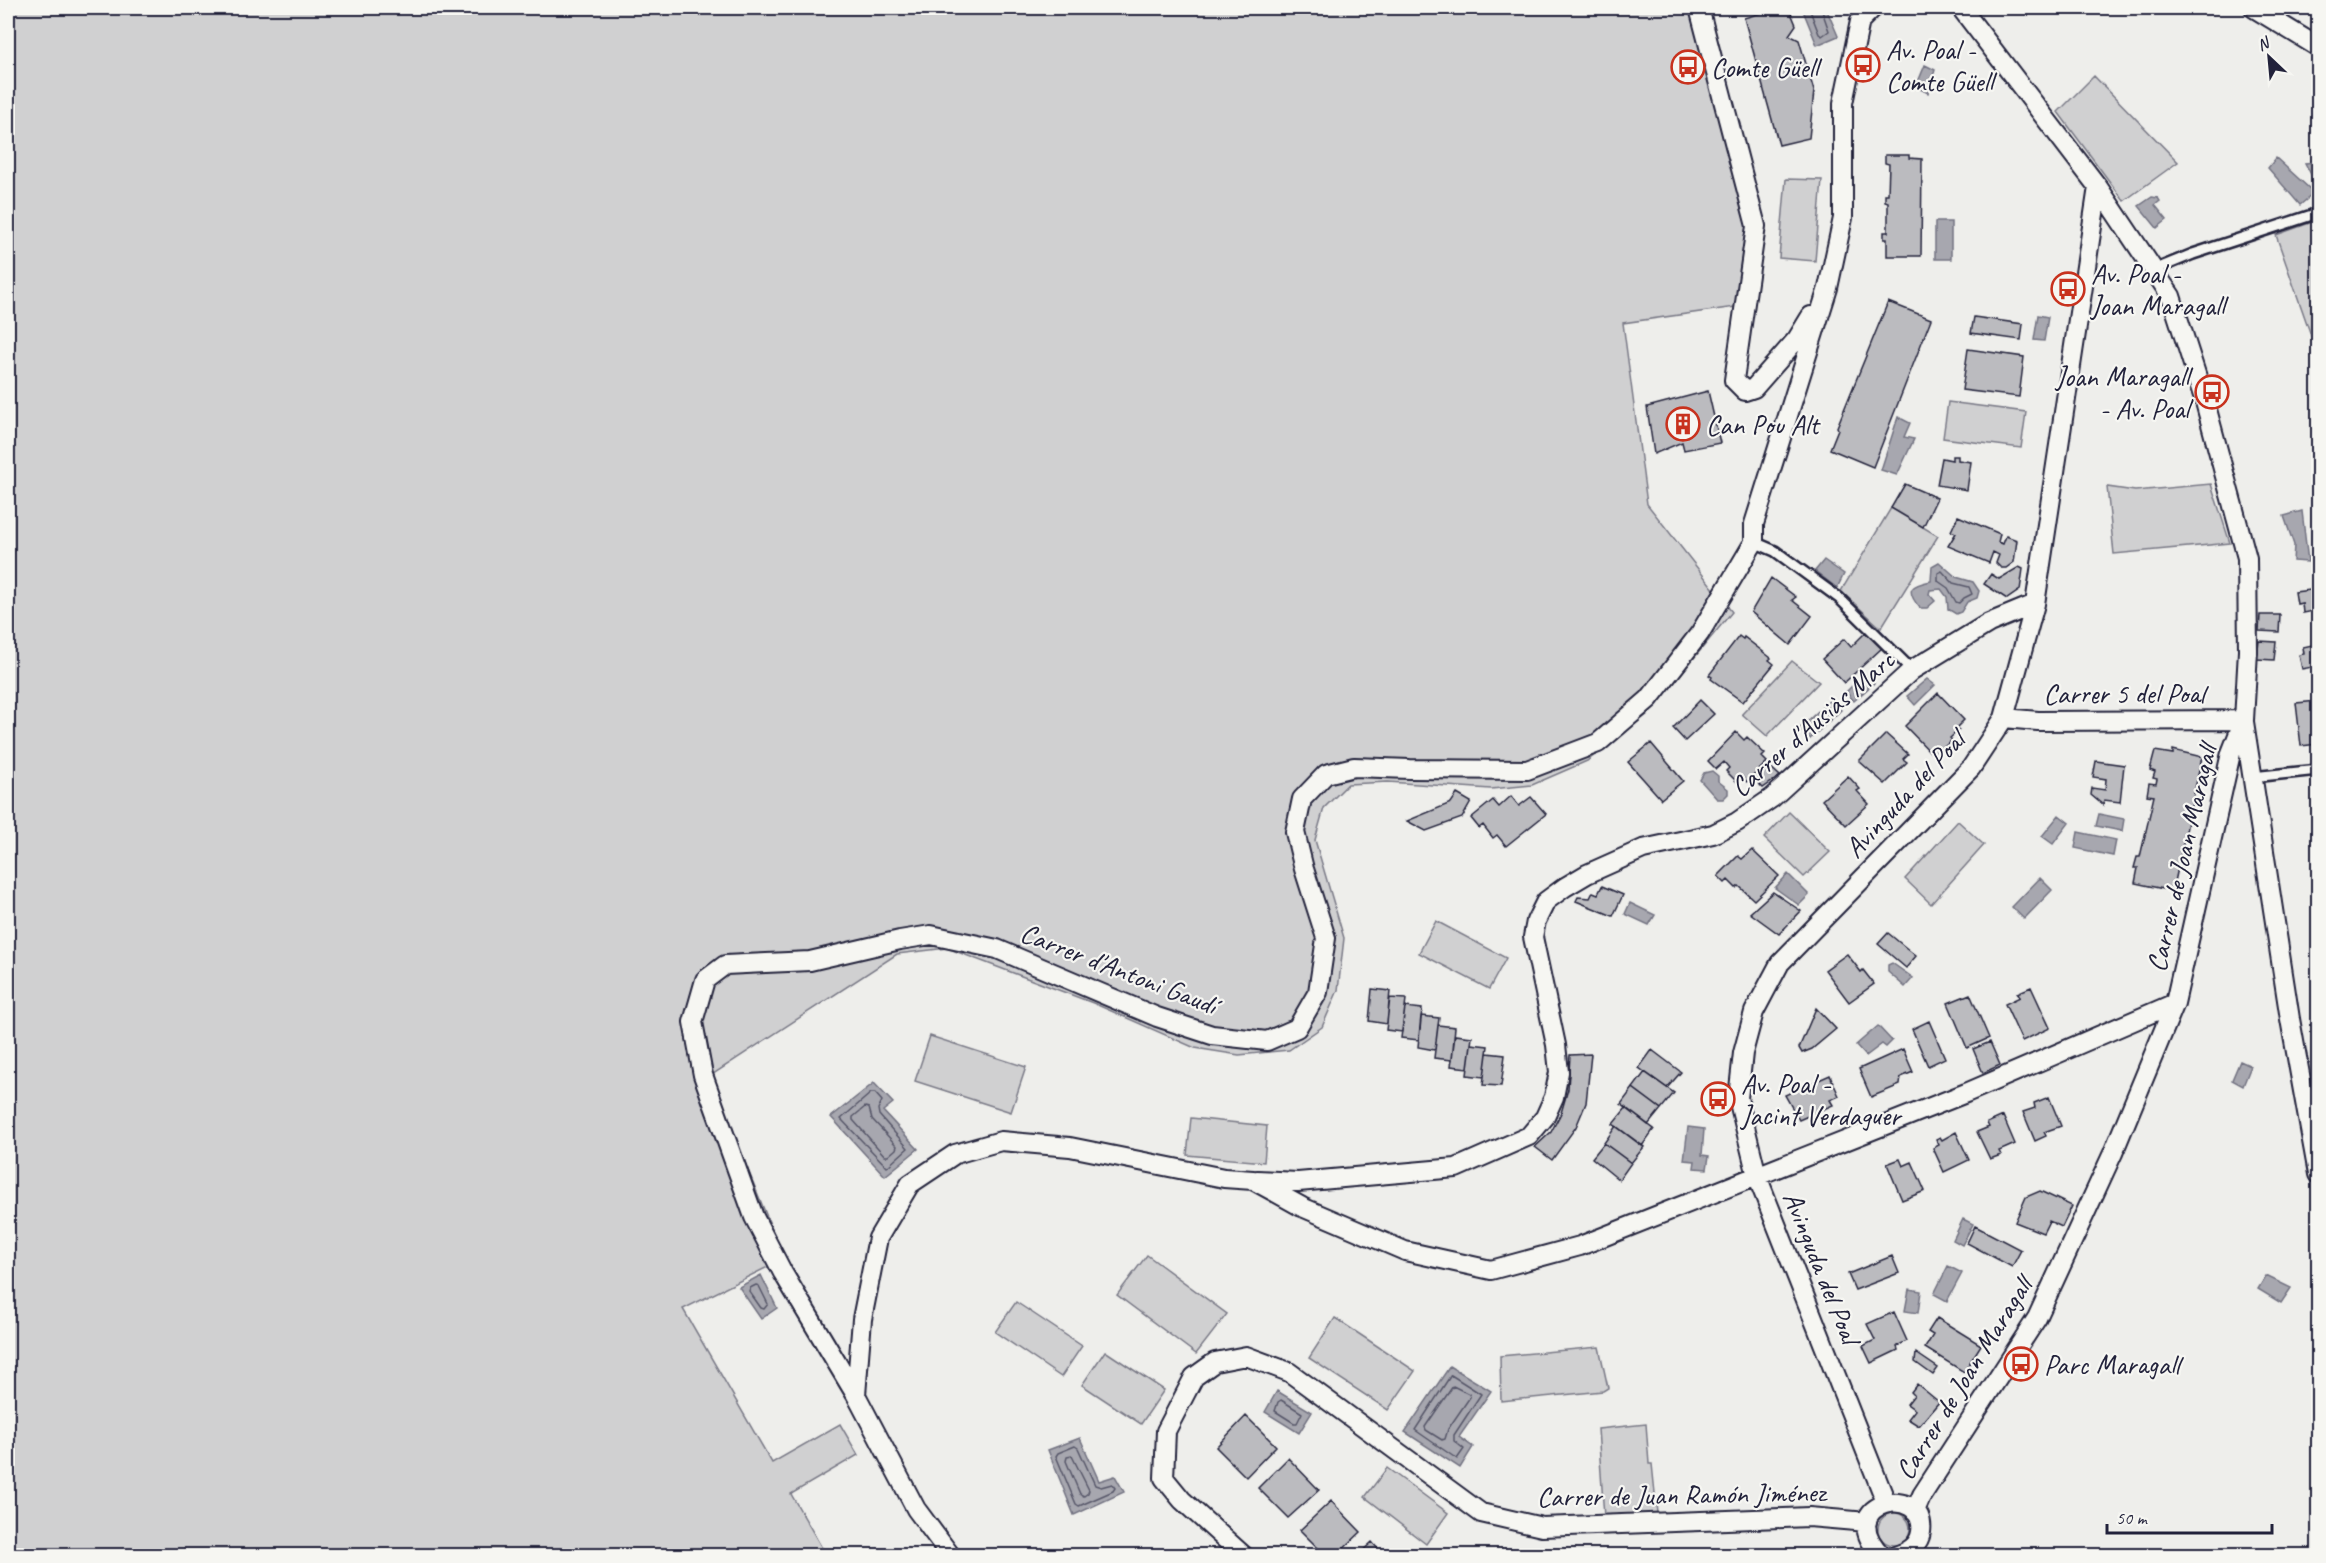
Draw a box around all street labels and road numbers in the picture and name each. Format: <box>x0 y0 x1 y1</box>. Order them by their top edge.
street label: Carrer d'Ausiàs Marc <box>1723 641 1903 804</box>
street label: Carrer 5 del Poal <box>2044 676 2210 711</box>
street label: Avinguda del Poal <box>1837 720 1976 865</box>
street label: Carrer de Joan Maragall <box>2138 736 2226 975</box>
street label: Carrer d'Antoni Gaudí <box>1016 915 1227 1024</box>
street label: Avinguda del Poal <box>1775 1186 1870 1353</box>
street label: Carrer de Joan Maragall <box>1887 1266 2042 1486</box>
street label: Carrer de Juan Ramón Jiménez <box>1536 1474 1828 1515</box>

